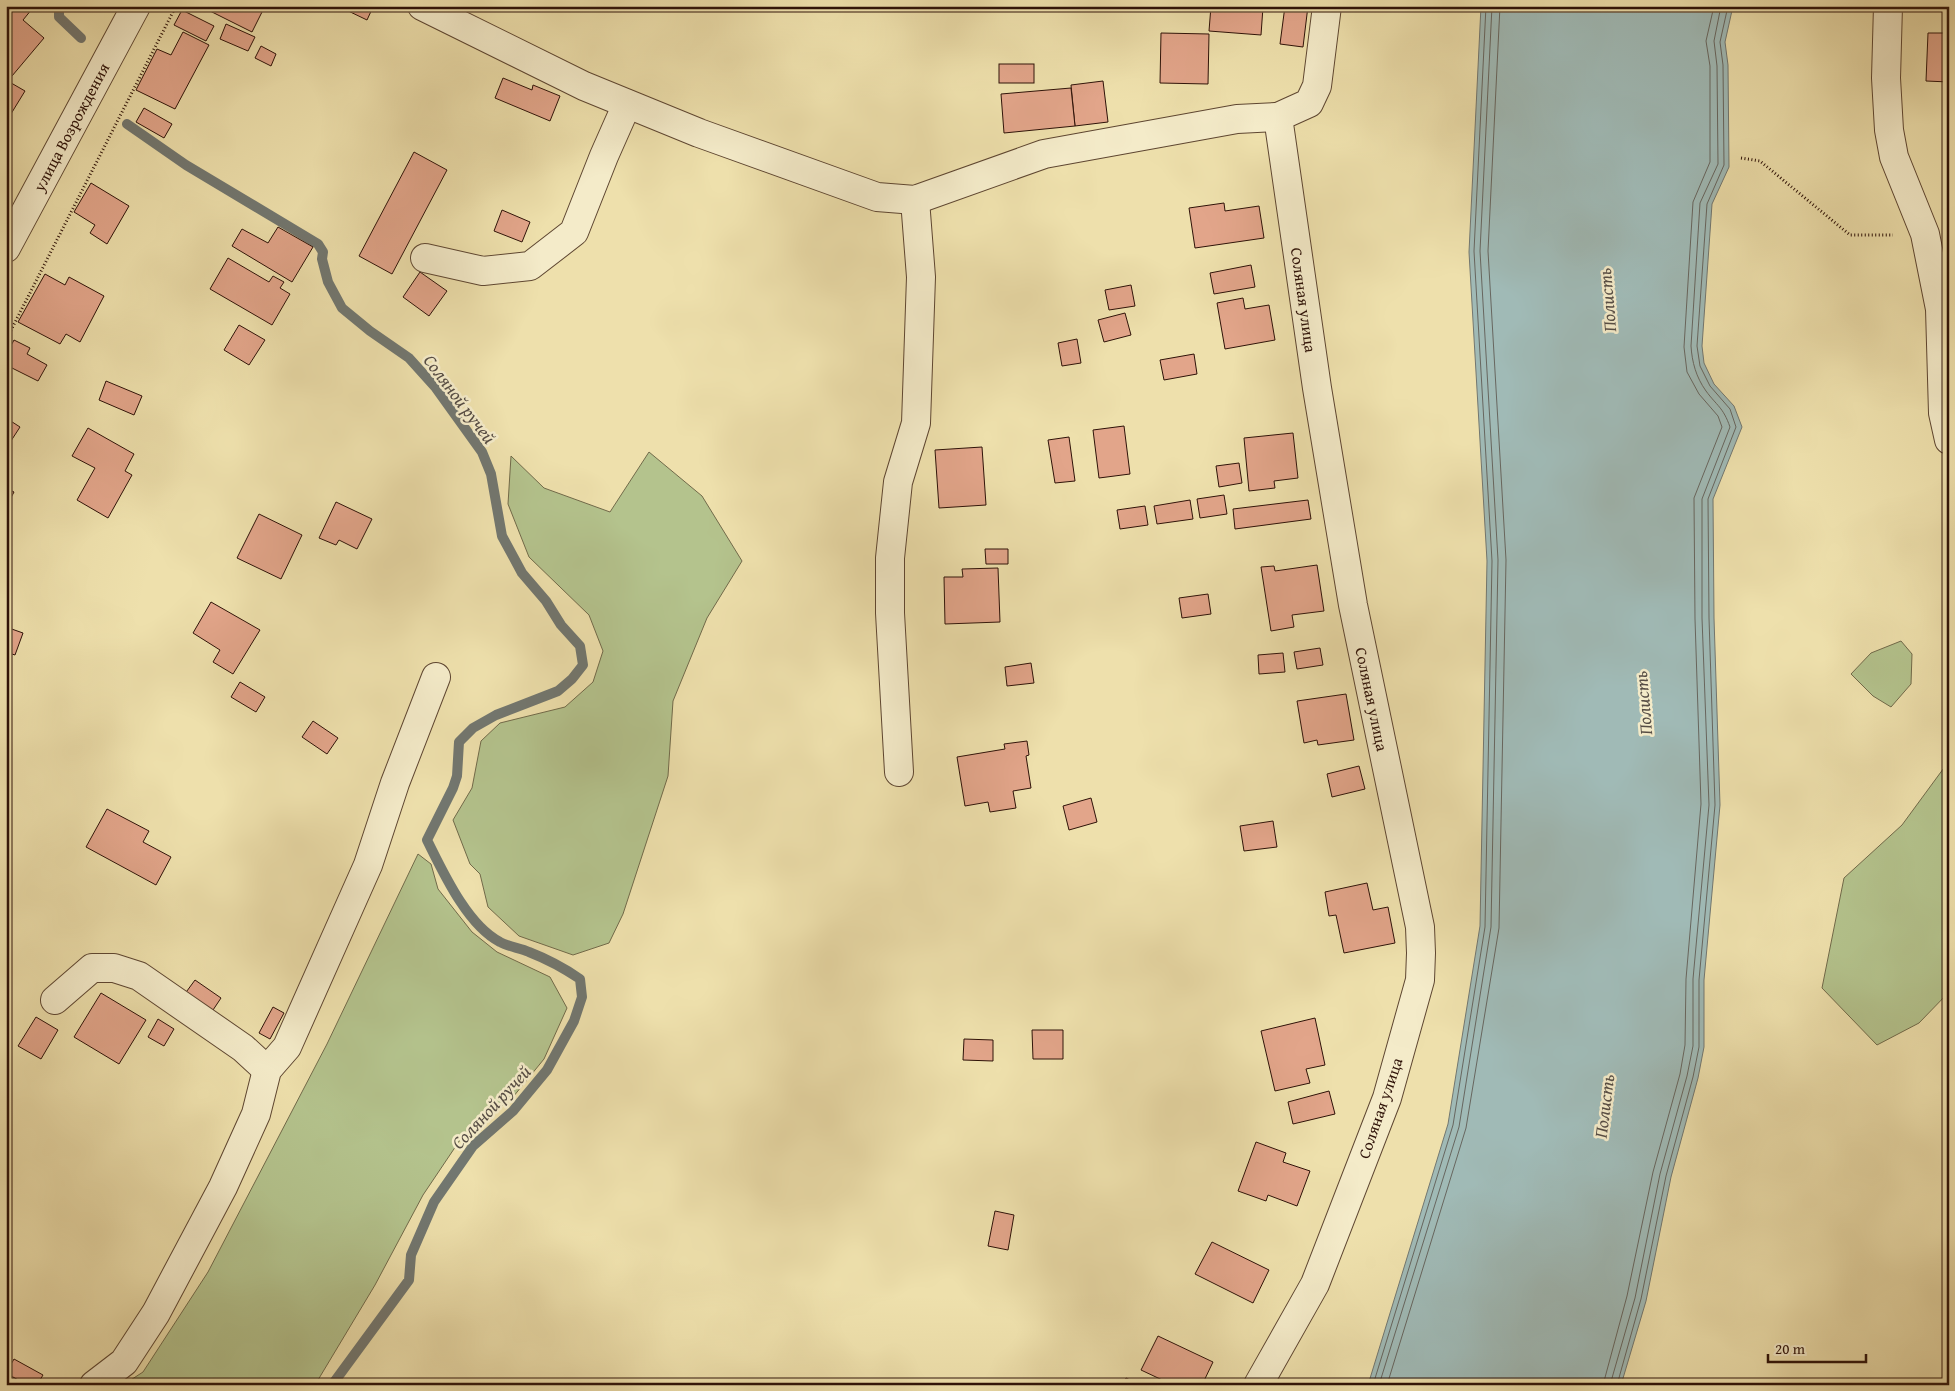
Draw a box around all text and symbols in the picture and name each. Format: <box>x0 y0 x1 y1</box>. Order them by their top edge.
street label: улица Возрождения <box>26 58 115 196</box>
street label: Соляная улица <box>1285 246 1323 354</box>
water label: Полисть <box>1591 267 1623 333</box>
water label: Соляной ручей <box>417 348 503 450</box>
street label: Соляная улица <box>1349 645 1395 753</box>
water label: Полисть <box>1627 670 1659 736</box>
street label: Соляная улица <box>1351 1054 1409 1162</box>
water label: Соляной ручей <box>445 1059 537 1155</box>
water label: Полисть <box>1587 1072 1621 1140</box>
scale bar <box>1768 1331 1865 1363</box>
text: 20 m <box>1775 1338 1806 1359</box>

